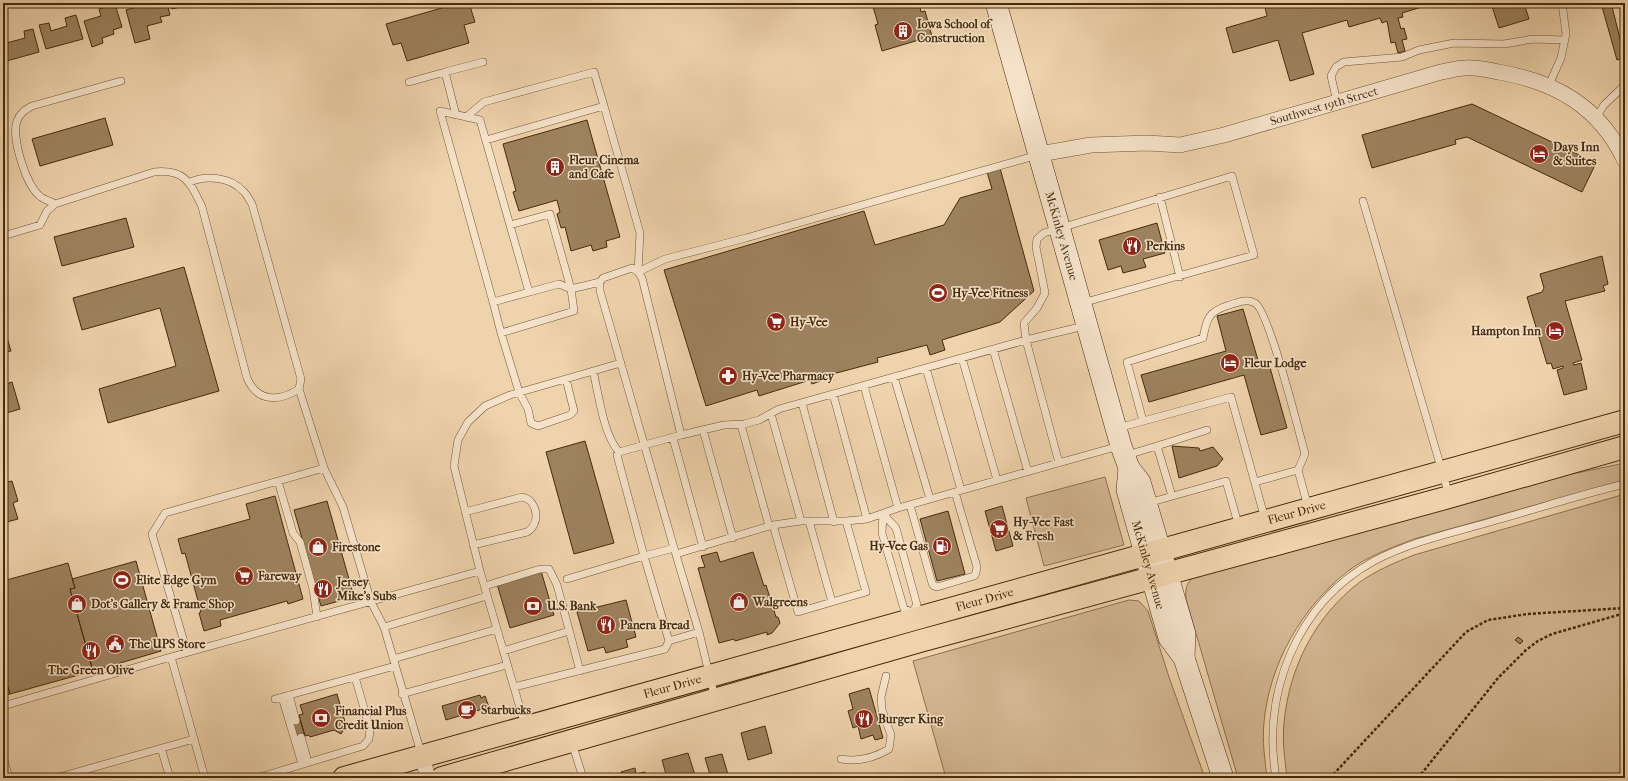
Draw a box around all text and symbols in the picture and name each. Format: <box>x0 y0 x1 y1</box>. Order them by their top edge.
place label: Iowa School of Construction <box>917 17 993 45</box>
building icon: Iowa School of Construction <box>892 20 914 42</box>
street label: Southwest 19th Street <box>1268 84 1380 128</box>
place label: Days Inn & Suites <box>1553 140 1601 168</box>
hotel icon: Days Inn & Suites <box>1528 143 1550 165</box>
place label: Fleur Cinema and Cafe <box>568 153 640 181</box>
building icon: Fleur Cinema and Cafe <box>544 156 566 178</box>
street label: McKinley Avenue <box>1042 190 1081 282</box>
restaurant icon: Perkins <box>1121 235 1143 257</box>
place label: Perkins <box>1146 239 1186 253</box>
sports icon: Hy-Vee Fitness <box>927 282 949 304</box>
place label: Hy-Vee Fitness <box>952 286 1029 301</box>
supermarket icon: Hy-Vee <box>765 311 787 333</box>
place label: Hy-Vee <box>790 315 828 330</box>
hotel icon: Hampton Inn <box>1544 320 1566 342</box>
place label: Hampton Inn <box>1471 324 1542 339</box>
hotel icon: Fleur Lodge <box>1219 352 1241 374</box>
place label: Fleur Lodge <box>1243 356 1306 371</box>
pharmacy icon: Hy-Vee Pharmacy <box>717 365 739 387</box>
place label: Hy-Vee Pharmacy <box>742 369 835 384</box>
street label: Fleur Drive <box>1266 498 1327 527</box>
place label: Hy-Vee Fast & Fresh <box>1013 515 1075 543</box>
supermarket icon: Hy-Vee Fast & Fresh <box>988 518 1010 540</box>
street label: McKinley Avenue <box>1129 519 1168 611</box>
fuel station icon: Hy-Vee Gas <box>931 535 953 557</box>
shop icon: Firestone <box>307 536 329 558</box>
place label: Hy-Vee Gas <box>869 539 929 554</box>
place label: Firestone <box>331 540 381 554</box>
supermarket icon: Fareway <box>233 565 255 587</box>
sports icon: Elite Edge Gym <box>111 569 133 591</box>
place label: Fareway <box>257 569 302 584</box>
place label: Elite Edge Gym <box>136 573 217 588</box>
place label: Jersey Mike's Subs <box>335 575 397 603</box>
restaurant icon: Jersey Mike's Subs <box>312 578 334 600</box>
street label: Fleur Drive <box>954 585 1015 614</box>
shop icon: Walgreens <box>728 591 750 613</box>
shop icon: Dot's Gallery & Frame Shop <box>66 593 88 615</box>
bank icon: U.S. Bank <box>522 595 544 617</box>
place label: Walgreens <box>752 595 808 610</box>
place label: Dot's Gallery & Frame Shop <box>91 597 234 612</box>
place label: U.S. Bank <box>546 599 597 613</box>
restaurant icon: Panera Bread <box>595 614 617 636</box>
place label: Panera Bread <box>620 618 690 632</box>
public building icon: The UPS Store <box>104 633 126 655</box>
place label: The UPS Store <box>128 637 205 651</box>
restaurant icon: The Green Olive <box>80 640 102 662</box>
place label: The Green Olive <box>47 663 134 677</box>
street label: Fleur Drive <box>642 672 703 701</box>
cafe icon: Starbucks <box>456 699 478 721</box>
place label: Starbucks <box>481 703 531 717</box>
place label: Financial Plus Credit Union <box>334 704 407 732</box>
bank icon: Financial Plus Credit Union <box>310 707 332 729</box>
restaurant icon: Burger King <box>853 708 875 730</box>
place label: Burger King <box>878 712 944 727</box>

